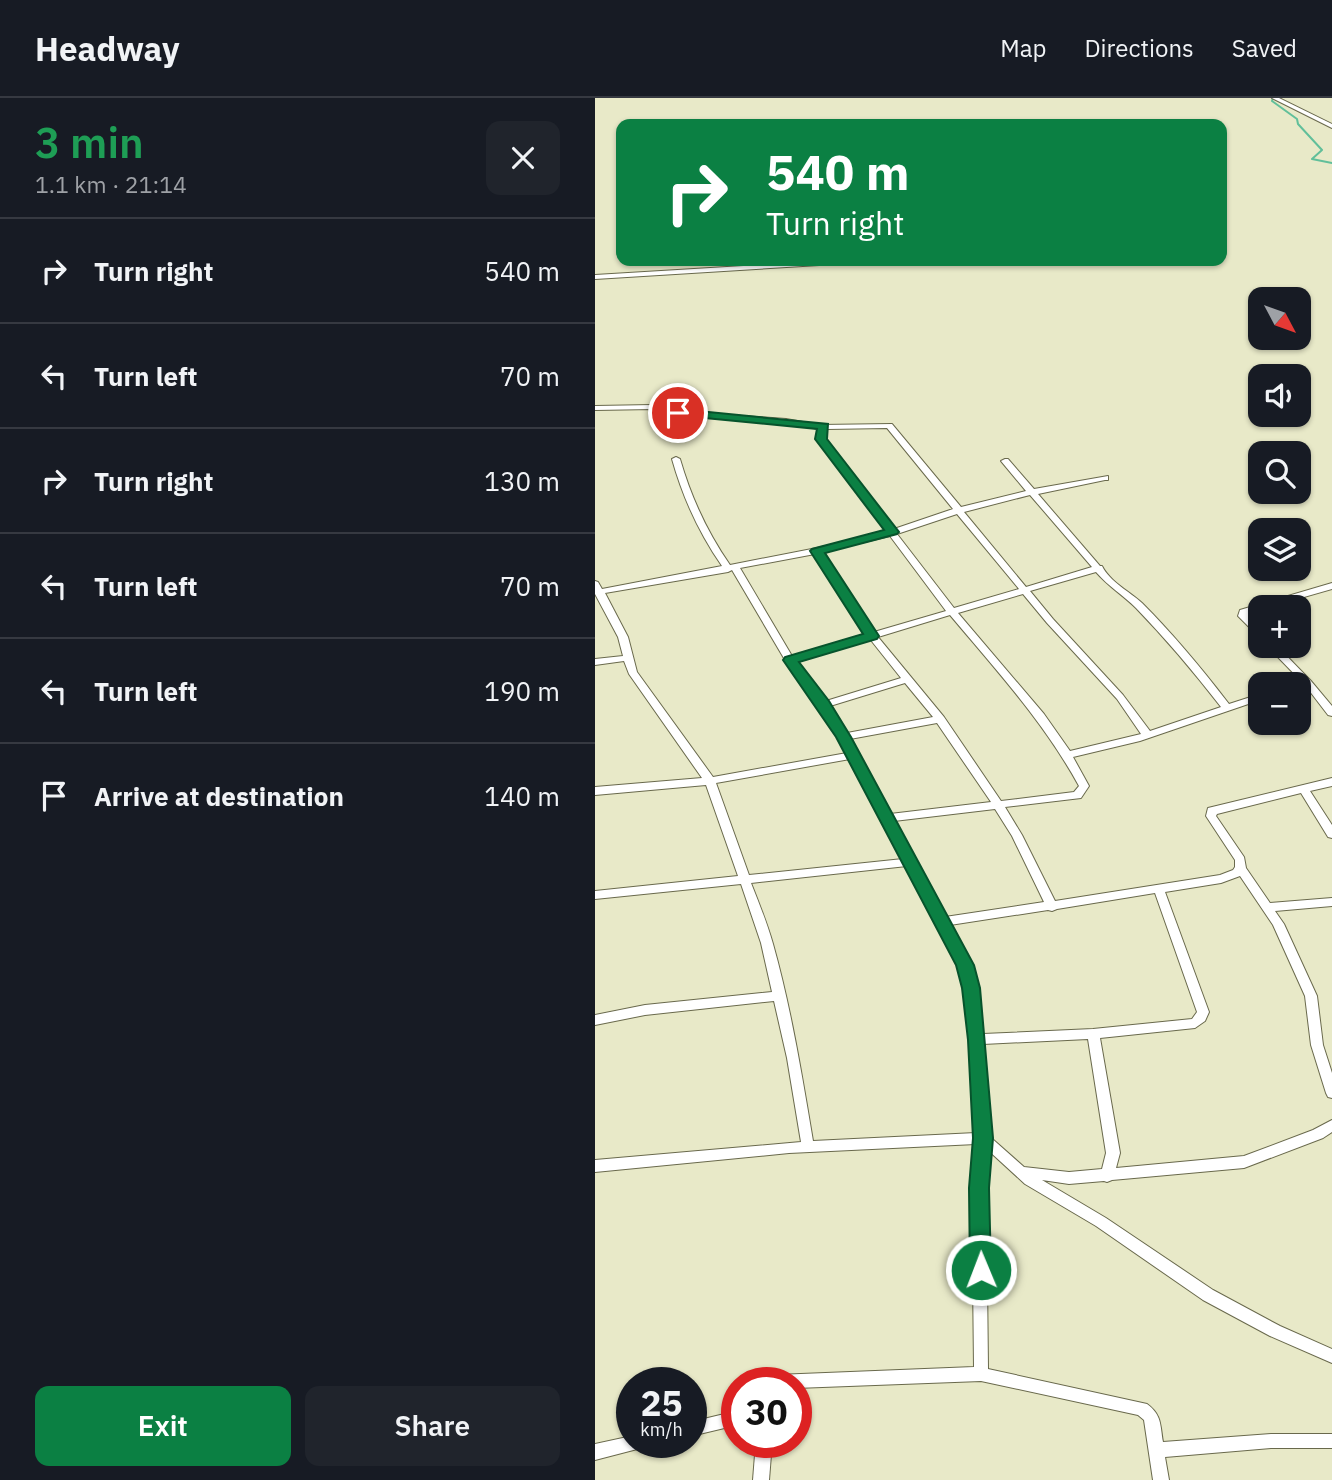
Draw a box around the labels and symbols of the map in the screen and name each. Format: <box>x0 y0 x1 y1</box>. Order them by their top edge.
north arrow <box>1248 287 1311 350</box>
pin <box>648 383 708 443</box>
position arrow <box>944 1233 1018 1307</box>
speed limit sign: 30 <box>721 1367 812 1458</box>

